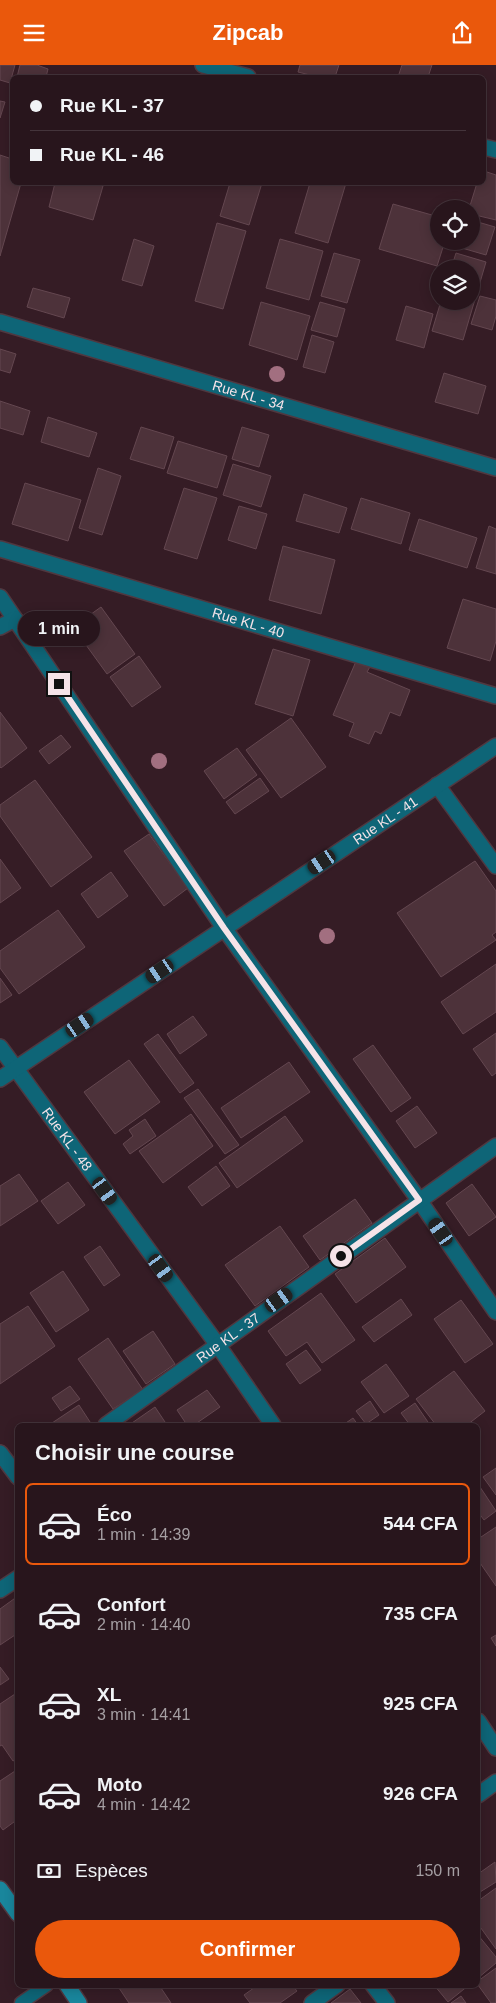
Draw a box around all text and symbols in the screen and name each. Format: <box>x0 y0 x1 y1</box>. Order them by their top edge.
icon: menu <box>20 19 48 47</box>
icon: share <box>448 19 476 47</box>
text: Zipcab <box>213 20 283 45</box>
text: Rue KL - 37 <box>60 95 164 116</box>
text: Rue KL - 46 <box>60 144 164 165</box>
map controls <box>430 200 480 310</box>
button: locate <box>430 200 480 250</box>
button: layers <box>430 260 480 310</box>
street label: Rue KL - 34 <box>211 377 287 413</box>
street label: Rue KL - 40 <box>210 604 286 641</box>
callout: 1 min <box>18 611 100 647</box>
text: 1 min <box>38 620 80 637</box>
route end <box>48 673 70 695</box>
street label: Rue KL - 41 <box>350 793 421 848</box>
car <box>305 847 338 877</box>
car <box>143 956 176 986</box>
car <box>63 1010 96 1040</box>
street label: Rue KL - 48 <box>39 1104 96 1174</box>
car <box>90 1174 119 1208</box>
car <box>426 1215 455 1249</box>
route start <box>330 1245 352 1267</box>
car <box>146 1251 175 1285</box>
car <box>262 1285 295 1315</box>
street label: Rue KL - 37 <box>193 1309 263 1366</box>
text: Choisir une course <box>35 1440 234 1465</box>
icon: car <box>37 1502 82 1547</box>
text: Éco <box>97 1504 132 1525</box>
text: 544 CFA <box>383 1513 458 1534</box>
text: 1 min · 14:39 <box>97 1526 190 1543</box>
icon: car <box>37 1592 82 1637</box>
text: Confort <box>97 1594 166 1615</box>
text: 735 CFA <box>383 1603 458 1624</box>
text: 2 min · 14:40 <box>97 1616 190 1633</box>
icon: car <box>37 1682 82 1727</box>
text: XL <box>97 1684 121 1705</box>
text: 925 CFA <box>383 1693 458 1714</box>
text: 3 min · 14:41 <box>97 1706 190 1723</box>
icon: car <box>37 1772 82 1817</box>
text: Moto <box>97 1774 142 1795</box>
text: 926 CFA <box>383 1783 458 1804</box>
text: 4 min · 14:42 <box>97 1796 190 1813</box>
icon: cash <box>35 1857 63 1885</box>
text: Espèces <box>75 1860 148 1881</box>
text: 150 m <box>416 1862 460 1879</box>
button: Confirmer <box>35 1920 460 1978</box>

